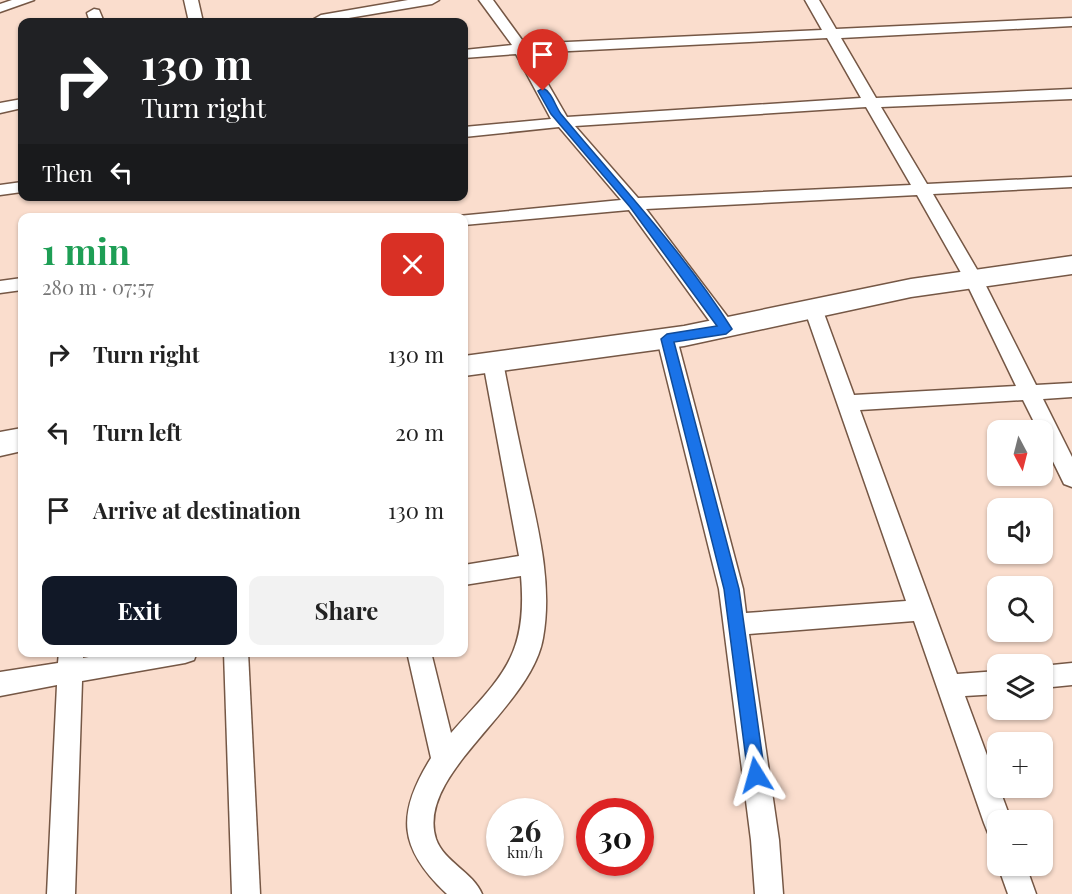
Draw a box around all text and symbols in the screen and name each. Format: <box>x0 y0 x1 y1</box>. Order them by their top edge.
pin <box>517 29 568 91</box>
text: 130 m <box>141 35 252 91</box>
icon: arrive <box>526 38 559 71</box>
icon: right <box>42 42 120 120</box>
text: Turn right <box>141 89 266 125</box>
icon: left <box>105 156 138 189</box>
text: Then <box>42 158 93 188</box>
text: 1 min <box>42 226 130 274</box>
button: close <box>381 233 444 296</box>
text: 280 m · 07:57 <box>42 273 154 300</box>
icon: right <box>42 338 75 371</box>
text: Turn right <box>93 339 199 369</box>
text: 130 m <box>388 339 444 369</box>
icon: left <box>42 416 75 449</box>
text: Turn left <box>93 417 182 447</box>
text: 20 m <box>395 417 444 447</box>
north arrow <box>987 420 1053 486</box>
map controls <box>987 420 1053 876</box>
icon: arrive <box>42 494 75 527</box>
text: Arrive at destination <box>93 495 301 525</box>
text: 130 m <box>388 495 444 525</box>
button: sound <box>987 498 1053 564</box>
button: Exit <box>42 576 237 645</box>
button: Share <box>249 576 444 645</box>
button: search <box>987 576 1053 642</box>
button: layers <box>987 654 1053 720</box>
button: + <box>987 732 1053 798</box>
position arrow <box>724 743 788 807</box>
speed limit sign: 30 <box>576 798 654 876</box>
text: 26 <box>509 810 541 850</box>
button: − <box>987 810 1053 876</box>
text: km/h <box>507 842 543 862</box>

